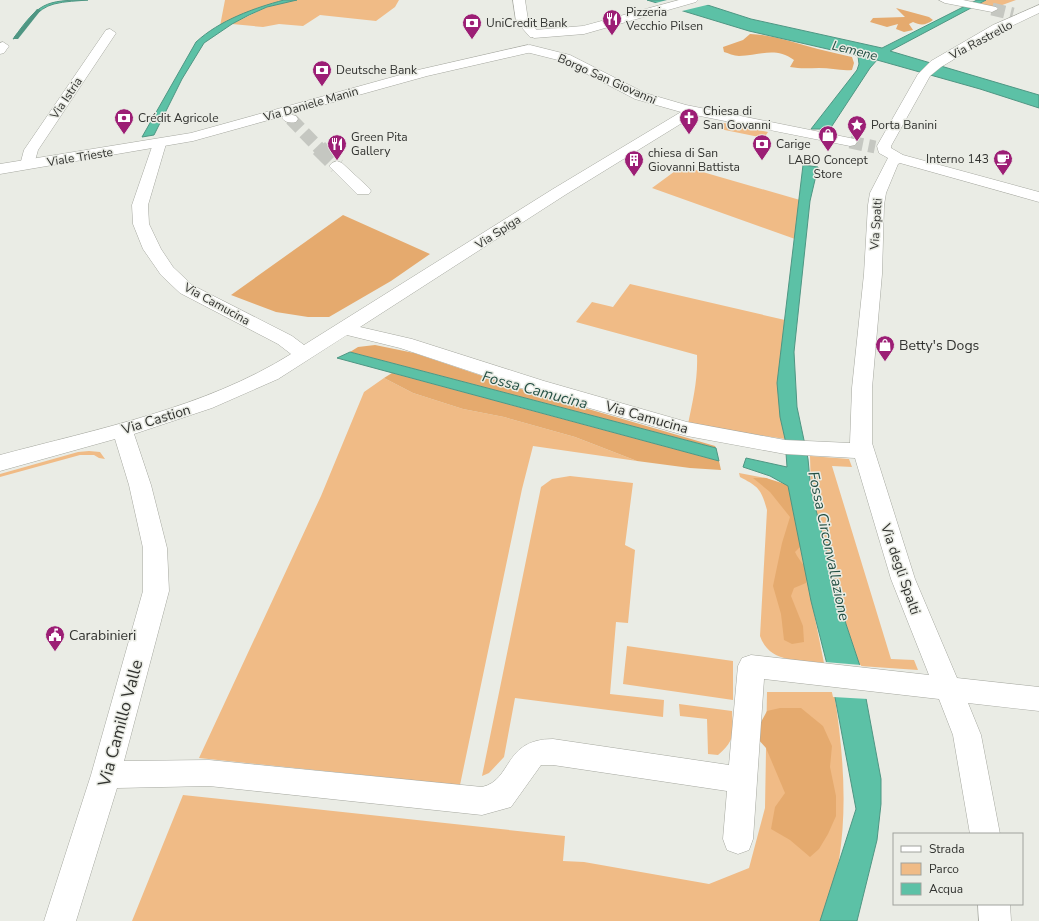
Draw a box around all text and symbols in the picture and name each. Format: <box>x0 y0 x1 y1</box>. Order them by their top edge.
place label: Pizzeria Vecchio Pilsen <box>625 4 703 34</box>
restaurant icon: Pizzeria Vecchio Pilsen <box>601 8 623 36</box>
bank icon: UniCredit Bank <box>461 12 483 40</box>
place label: UniCredit Bank <box>486 15 568 31</box>
street label: Via Rastrello <box>946 17 1016 64</box>
water label: Lemene <box>830 37 879 65</box>
street label: Borgo San Giovanni <box>555 50 659 108</box>
bank icon: Deutsche Bank <box>311 59 333 87</box>
place label: Deutsche Bank <box>336 62 418 78</box>
street label: Via Istria <box>46 74 86 123</box>
street label: Via Daniele Manin <box>261 83 360 125</box>
place label: Chiesa di San Govanni <box>703 103 771 133</box>
bank icon: Crédit Agricole <box>113 107 135 135</box>
church icon: Chiesa di San Govanni <box>678 107 700 135</box>
place label: Crédit Agricole <box>138 110 219 126</box>
place icon: Porta Banini <box>846 114 868 142</box>
place label: Porta Banini <box>871 117 937 133</box>
shop icon: LABO Concept Store <box>817 124 839 152</box>
place label: Green Pita Gallery <box>351 129 408 159</box>
restaurant icon: Green Pita Gallery <box>326 133 348 161</box>
bank icon: Carige <box>751 133 773 161</box>
place label: Carige <box>776 136 811 152</box>
street label: Viale Trieste <box>45 144 114 170</box>
place label: chiesa di San Giovanni Battista <box>648 145 740 175</box>
cafe icon: Interno 143 <box>992 148 1014 176</box>
building icon: chiesa di San Giovanni Battista <box>623 149 645 177</box>
place label: Interno 143 <box>926 151 989 167</box>
place label: LABO Concept Store <box>788 152 869 182</box>
street label: Via Spalti <box>866 198 886 251</box>
street label: Via Spiga <box>471 211 524 253</box>
street label: Via Camucina <box>180 279 253 329</box>
shop icon: Betty's Dogs <box>874 334 896 362</box>
place label: Betty's Dogs <box>899 336 980 355</box>
water label: Fossa Camucina <box>480 366 590 414</box>
street label: Via Camucina <box>602 396 691 438</box>
street label: Via Castion <box>118 400 193 439</box>
water label: Fossa Circonvallazione <box>803 469 855 623</box>
street label: Via degli Spalti <box>876 520 925 617</box>
public building icon: Carabinieri <box>44 624 66 652</box>
place label: Carabinieri <box>69 626 136 645</box>
street label: Via Camillo Valle <box>92 657 148 790</box>
legend <box>893 833 1023 905</box>
text: Strada <box>929 841 965 857</box>
text: Parco <box>929 861 959 877</box>
text: Acqua <box>929 881 963 897</box>

